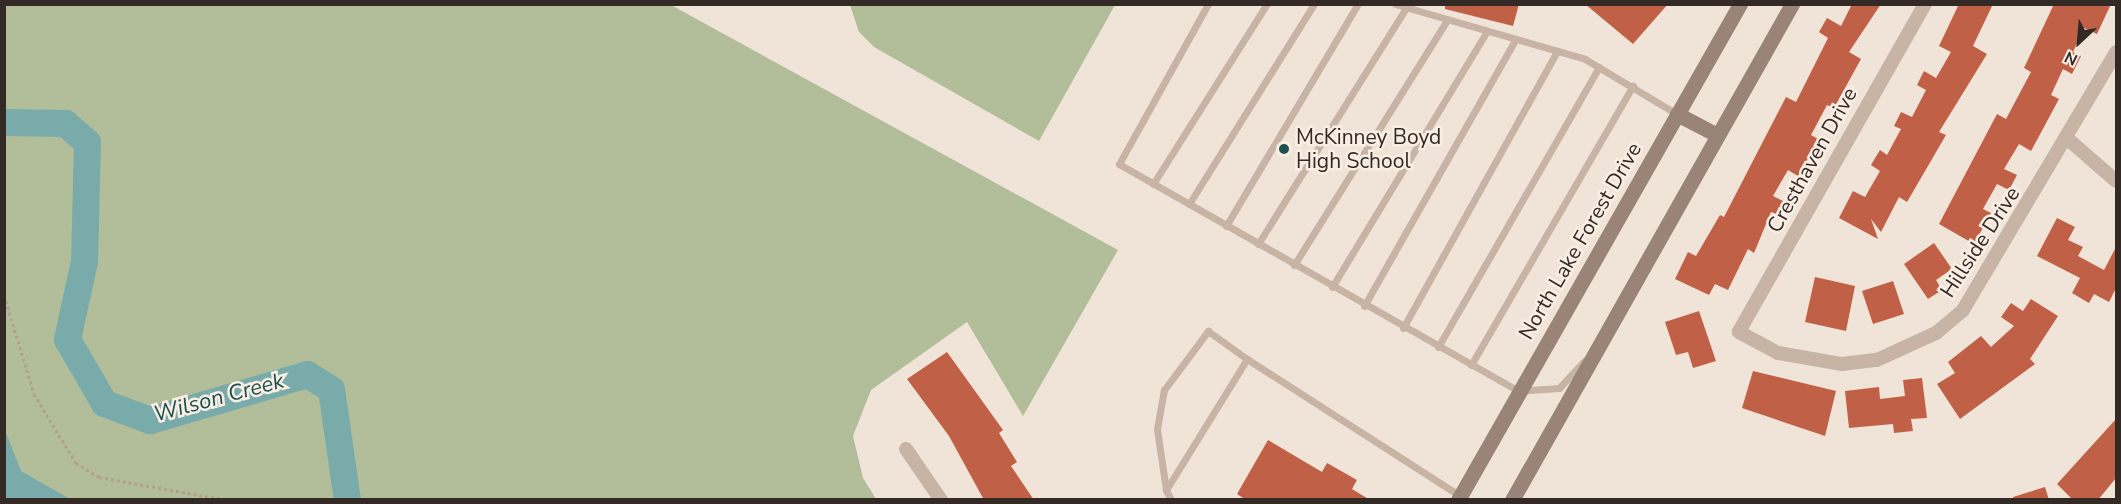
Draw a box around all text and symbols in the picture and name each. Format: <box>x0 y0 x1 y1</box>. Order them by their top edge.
north arrow <box>2049 12 2109 72</box>
text: N <box>2061 46 2081 71</box>
street label: Cresthaven Drive <box>1762 83 1862 237</box>
place label: McKinney Boyd High School <box>1296 124 1441 174</box>
street label: North Lake Forest Drive <box>1513 138 1647 344</box>
marker: McKinney Boyd High School <box>1277 142 1291 156</box>
street label: Hillside Drive <box>1935 182 2025 302</box>
water label: Wilson Creek <box>151 368 287 428</box>

